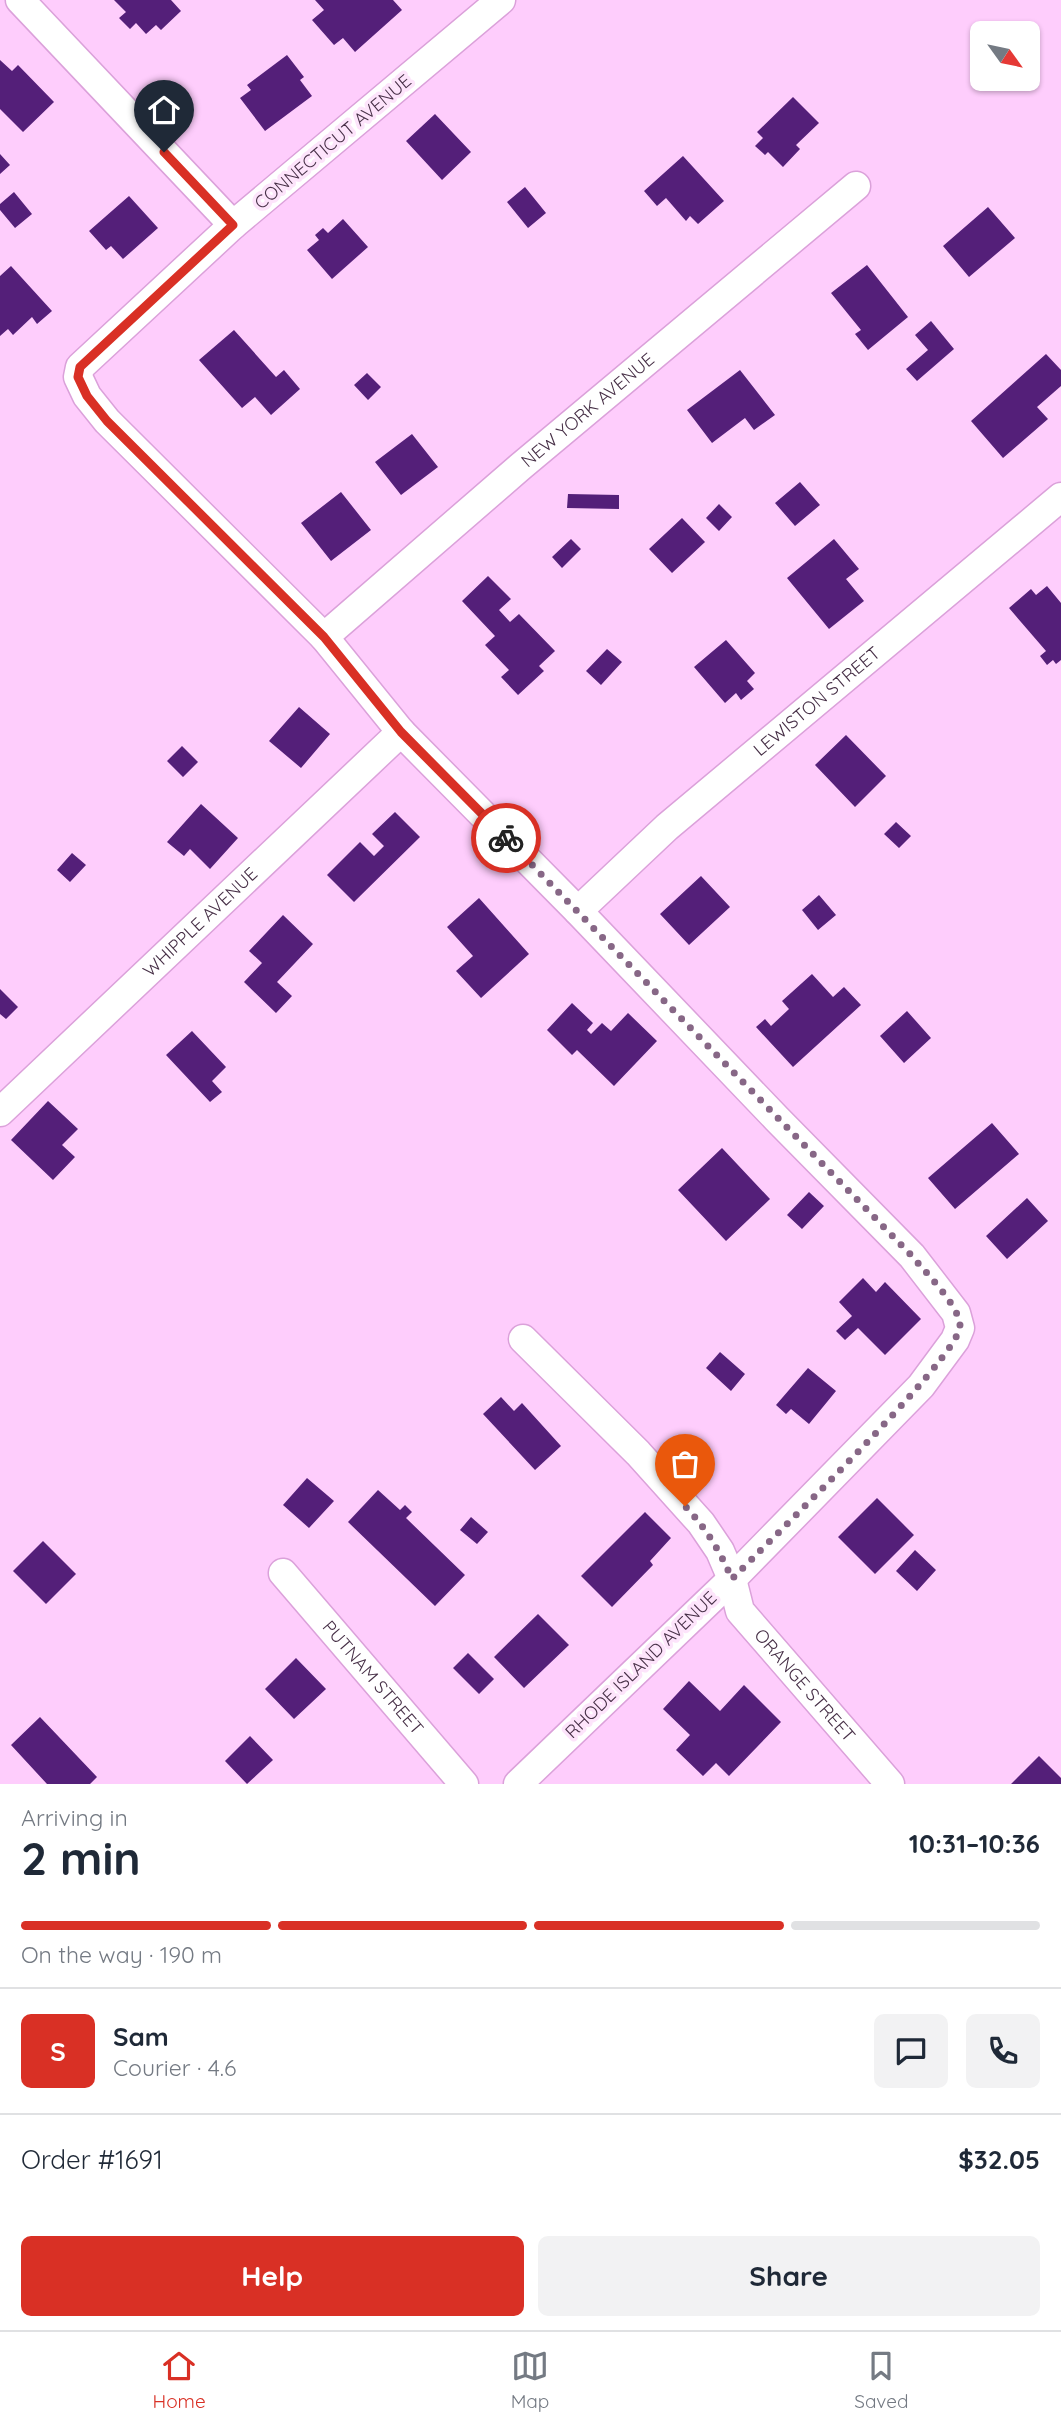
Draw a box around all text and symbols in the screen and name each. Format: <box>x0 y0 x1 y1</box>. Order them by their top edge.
north arrow <box>970 21 1040 91</box>
map controls <box>970 21 1040 91</box>
street label: CONNECTICUT AVENUE <box>250 69 416 214</box>
pin <box>134 80 194 152</box>
icon: home <box>145 91 183 129</box>
street label: NEW YORK AVENUE <box>516 348 659 472</box>
street label: LEWISTON STREET <box>748 641 885 761</box>
courier <box>471 803 541 873</box>
icon: bike <box>487 819 525 857</box>
street label: WHIPPLE AVENUE <box>138 862 262 982</box>
pin <box>655 1434 715 1506</box>
icon: bag <box>666 1445 704 1483</box>
street label: RHODE ISLAND AVENUE <box>560 1586 721 1743</box>
street label: PUTNAM STREET <box>318 1615 429 1739</box>
street label: ORANGE STREET <box>750 1624 860 1747</box>
text: Arriving in <box>21 1803 128 1832</box>
text: 10:31–10:36 <box>909 1827 1040 1860</box>
text: 2 min <box>21 1829 141 1887</box>
text: On the way · 190 m <box>21 1940 222 1969</box>
button: chat <box>874 2014 948 2088</box>
button: phone <box>966 2014 1040 2088</box>
text: Sam <box>113 2020 169 2053</box>
text: S <box>50 2035 66 2068</box>
text: Courier · 4.6 <box>113 2053 236 2082</box>
text: Order #1691 <box>21 2143 163 2176</box>
text: $32.05 <box>958 2143 1040 2176</box>
button: Help <box>21 2236 524 2316</box>
button: Share <box>538 2236 1040 2316</box>
tab: Home <box>152 2347 206 2413</box>
tab: Map <box>511 2347 549 2413</box>
tab: Saved <box>854 2347 909 2413</box>

